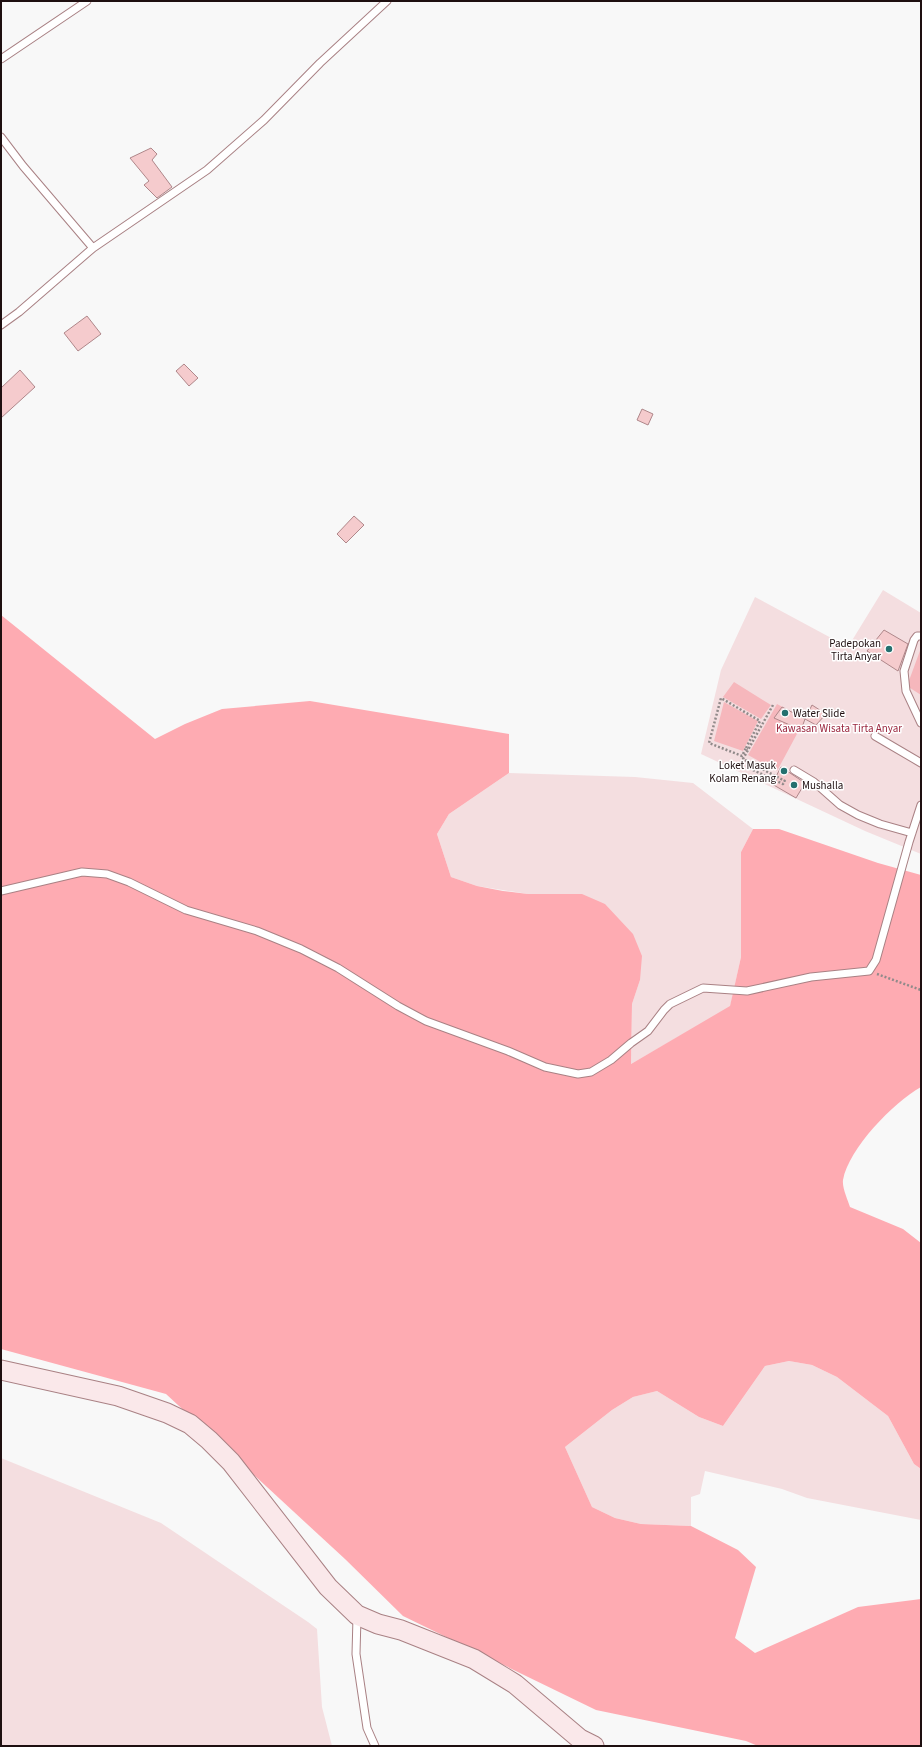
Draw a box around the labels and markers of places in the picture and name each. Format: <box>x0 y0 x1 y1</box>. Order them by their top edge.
place label: Padepokan Tirta Anyar <box>829 636 881 664</box>
marker: Padepokan Tirta Anyar <box>884 644 894 654</box>
place label: Water Slide <box>793 706 845 721</box>
marker: Water Slide <box>780 708 790 718</box>
place label: Loket Masuk Kolam Renang <box>709 758 777 786</box>
marker: Loket Masuk Kolam Renang <box>779 766 789 776</box>
place label: Mushalla <box>802 778 843 793</box>
marker: Mushalla <box>789 780 799 790</box>

